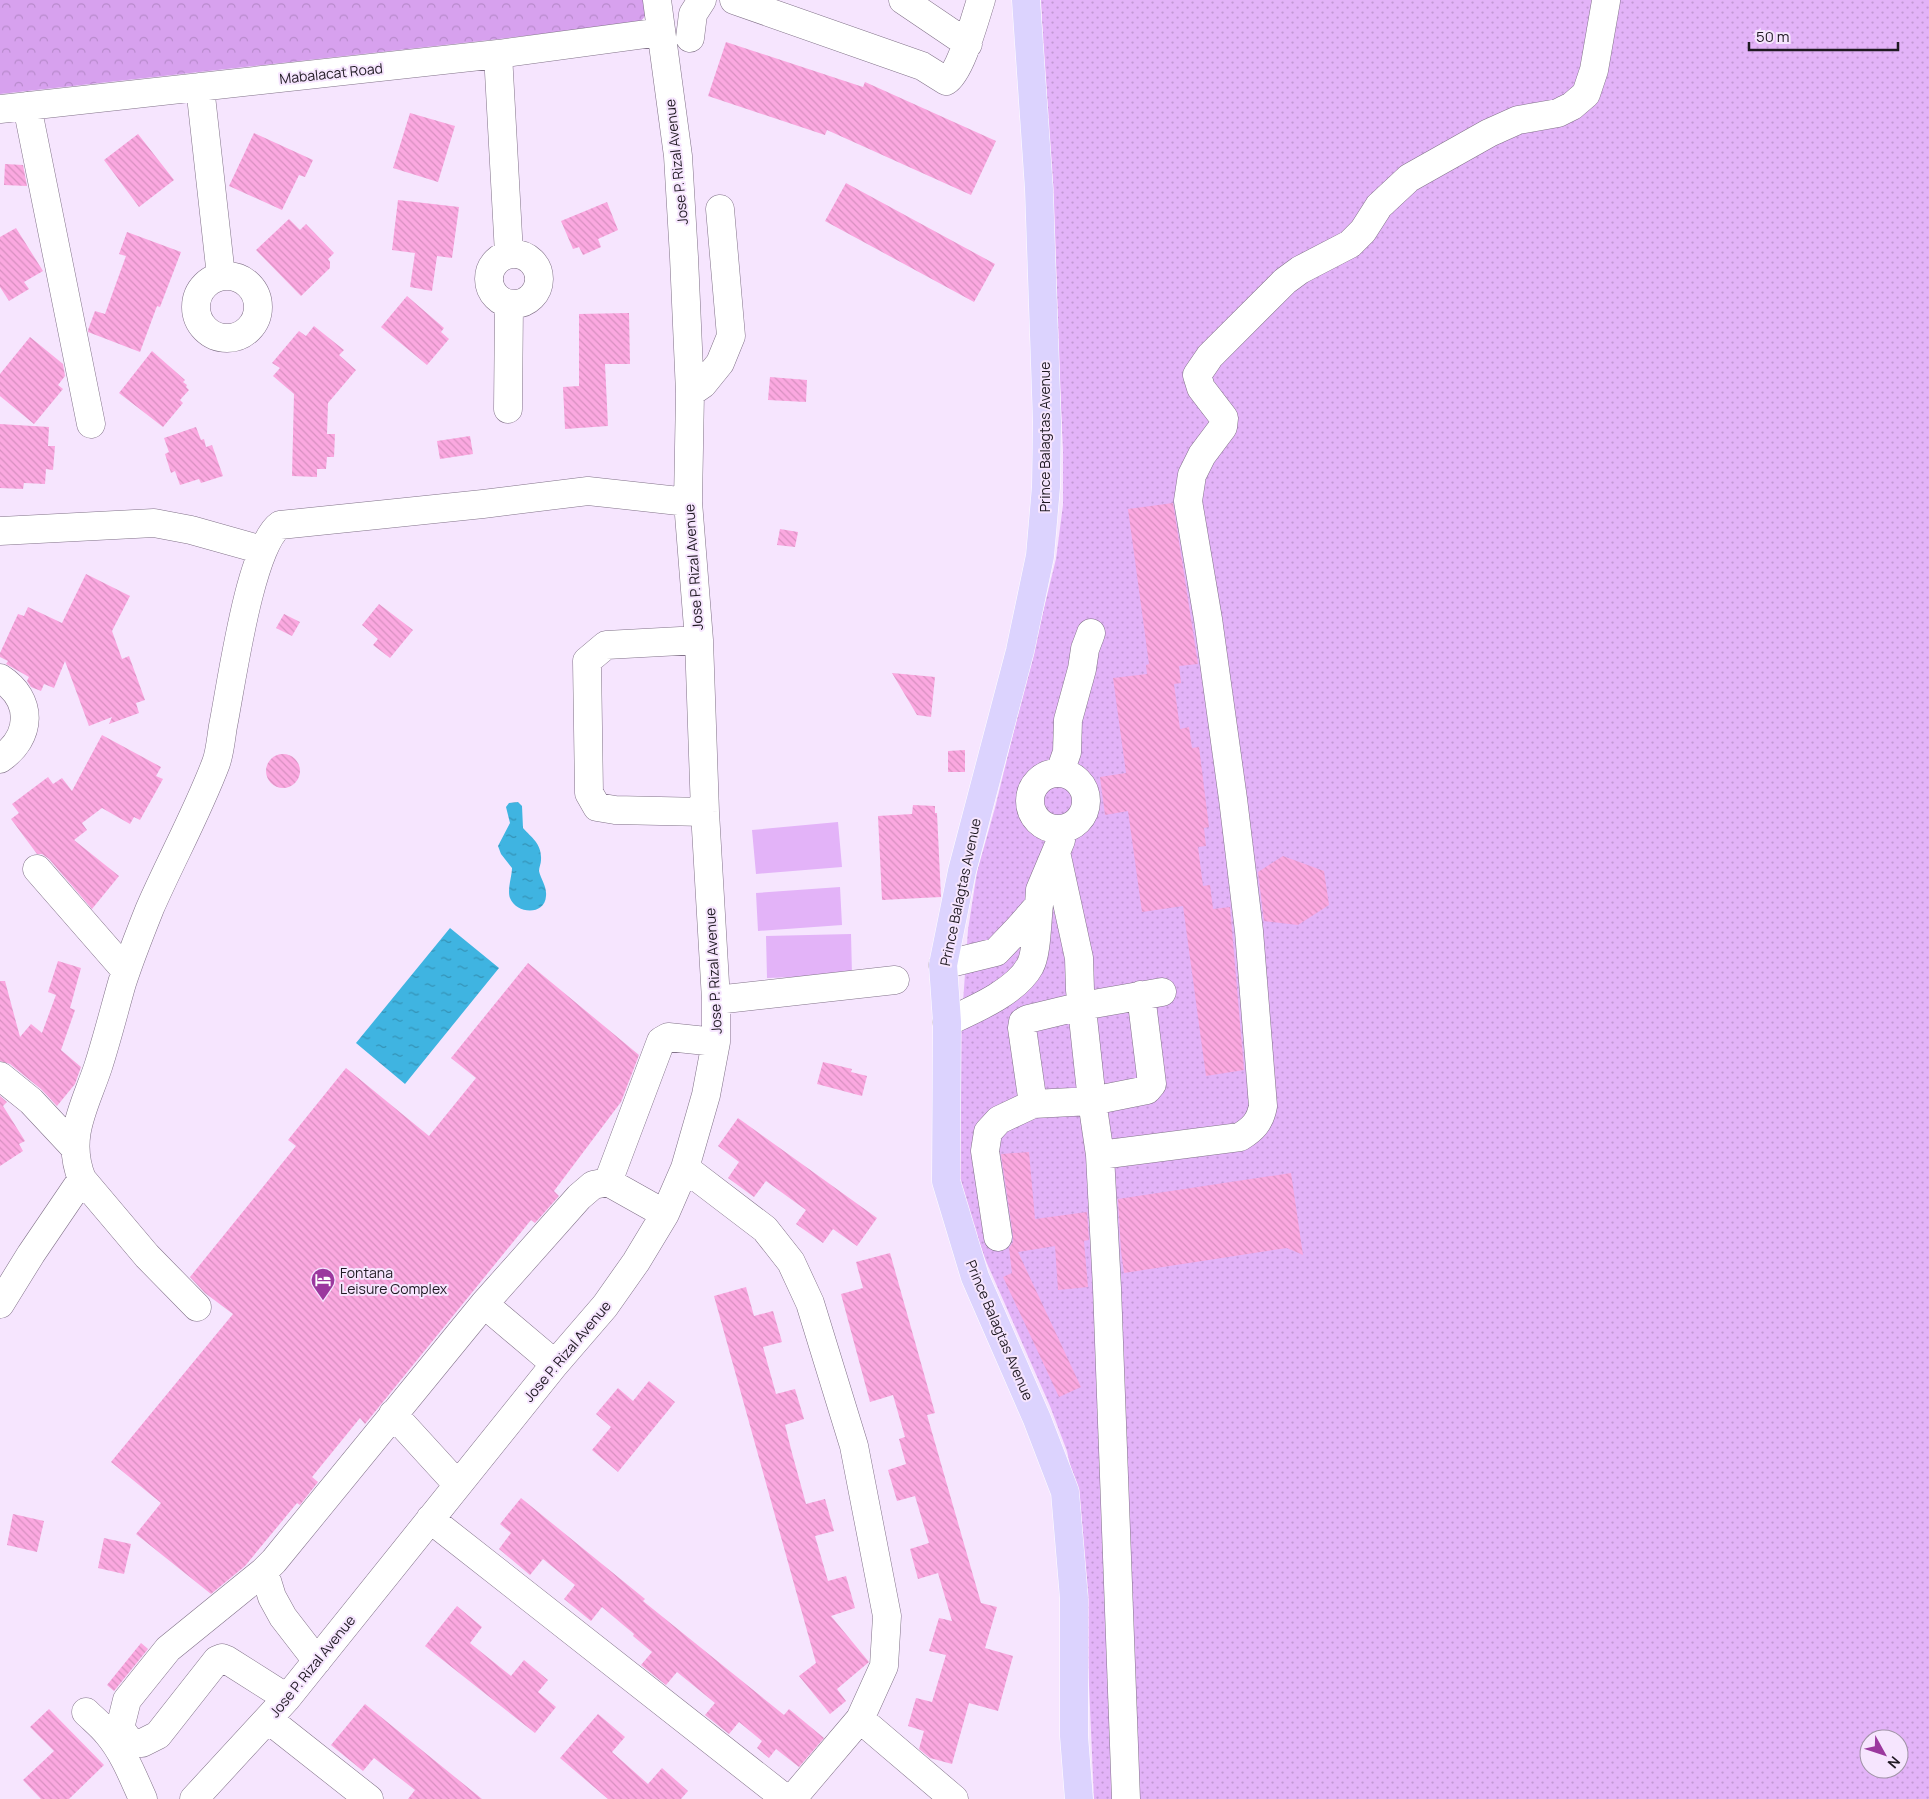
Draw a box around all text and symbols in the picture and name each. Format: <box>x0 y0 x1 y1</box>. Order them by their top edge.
scale bar <box>1749 20 1898 52</box>
text: 50 m <box>1756 26 1790 47</box>
street label: Mabalacat Road <box>278 58 384 88</box>
street label: Jose P. Rizal Avenue <box>660 98 692 226</box>
street label: Prince Balagtas Avenue <box>1035 362 1054 512</box>
street label: Jose P. Rizal Avenue <box>679 503 707 631</box>
street label: Prince Balagtas Avenue <box>935 816 985 968</box>
street label: Jose P. Rizal Avenue <box>700 907 726 1035</box>
street label: Prince Balagtas Avenue <box>962 1257 1038 1403</box>
place label: Fontana Leisure Complex <box>340 1263 448 1298</box>
hotel icon: Fontana Leisure Complex <box>310 1267 336 1301</box>
street label: Jose P. Rizal Avenue <box>519 1296 615 1406</box>
street label: Jose P. Rizal Avenue <box>265 1611 359 1721</box>
north arrow <box>1859 1729 1909 1779</box>
text: N <box>1884 1753 1905 1773</box>

